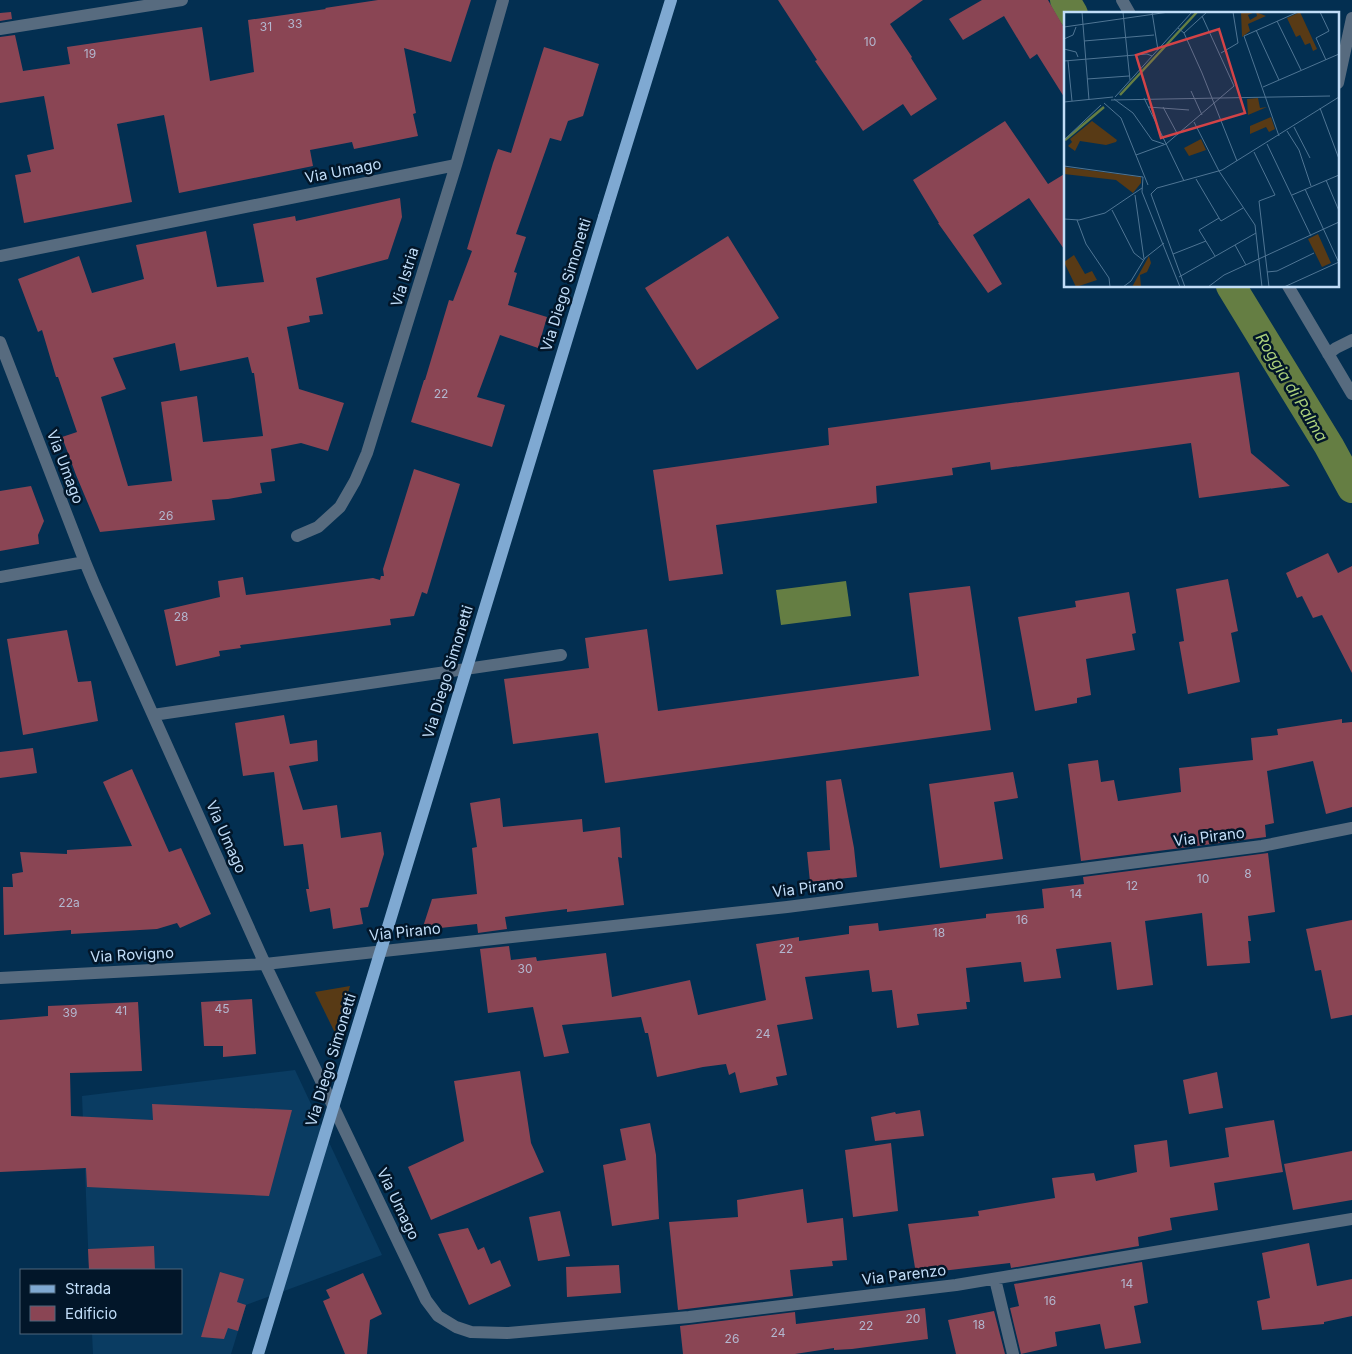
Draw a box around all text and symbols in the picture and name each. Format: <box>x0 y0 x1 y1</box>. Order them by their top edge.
inset map <box>1064 12 1340 288</box>
house number: 33 <box>288 16 302 31</box>
house number: 31 <box>260 19 272 34</box>
house number: 10 <box>864 34 876 49</box>
house number: 19 <box>84 46 96 61</box>
street label: Via Umago <box>303 154 383 187</box>
street label: Via Diego Simonetti <box>536 216 595 354</box>
street label: Via Istria <box>386 245 423 309</box>
water label: Roggia di Palma <box>1252 329 1332 445</box>
house number: 22 <box>434 386 448 401</box>
street label: Via Umago <box>43 427 88 506</box>
house number: 26 <box>159 508 173 523</box>
street label: Via Diego Simonetti <box>418 603 477 741</box>
house number: 28 <box>174 609 188 624</box>
street label: Via Umago <box>202 798 251 876</box>
street label: Via Pirano <box>1172 823 1246 850</box>
house number: 8 <box>1244 866 1252 881</box>
house number: 10 <box>1197 871 1209 886</box>
street label: Via Pirano <box>771 874 845 901</box>
house number: 12 <box>1126 878 1138 893</box>
house number: 14 <box>1070 886 1083 901</box>
house number: 22a <box>58 895 80 910</box>
house number: 16 <box>1016 912 1028 927</box>
street label: Via Pirano <box>368 918 442 945</box>
house number: 18 <box>933 925 945 940</box>
house number: 22 <box>779 941 793 956</box>
street label: Via Rovigno <box>90 943 174 966</box>
house number: 30 <box>518 961 532 976</box>
street label: Via Diego Simonetti <box>301 991 360 1129</box>
house number: 45 <box>214 1001 230 1016</box>
house number: 41 <box>115 1003 127 1018</box>
house number: 39 <box>63 1005 77 1020</box>
house number: 24 <box>756 1026 771 1041</box>
street label: Via Umago <box>373 1165 424 1243</box>
street label: Via Parenzo <box>861 1260 947 1289</box>
legend <box>20 1269 182 1334</box>
house number: 14 <box>1121 1276 1134 1291</box>
text: Strada <box>65 1279 111 1298</box>
house number: 16 <box>1044 1293 1056 1308</box>
text: Edificio <box>65 1304 117 1323</box>
house number: 20 <box>906 1311 920 1326</box>
house number: 18 <box>973 1317 985 1332</box>
house number: 22 <box>859 1318 873 1333</box>
house number: 24 <box>771 1325 786 1340</box>
house number: 26 <box>725 1331 739 1346</box>

